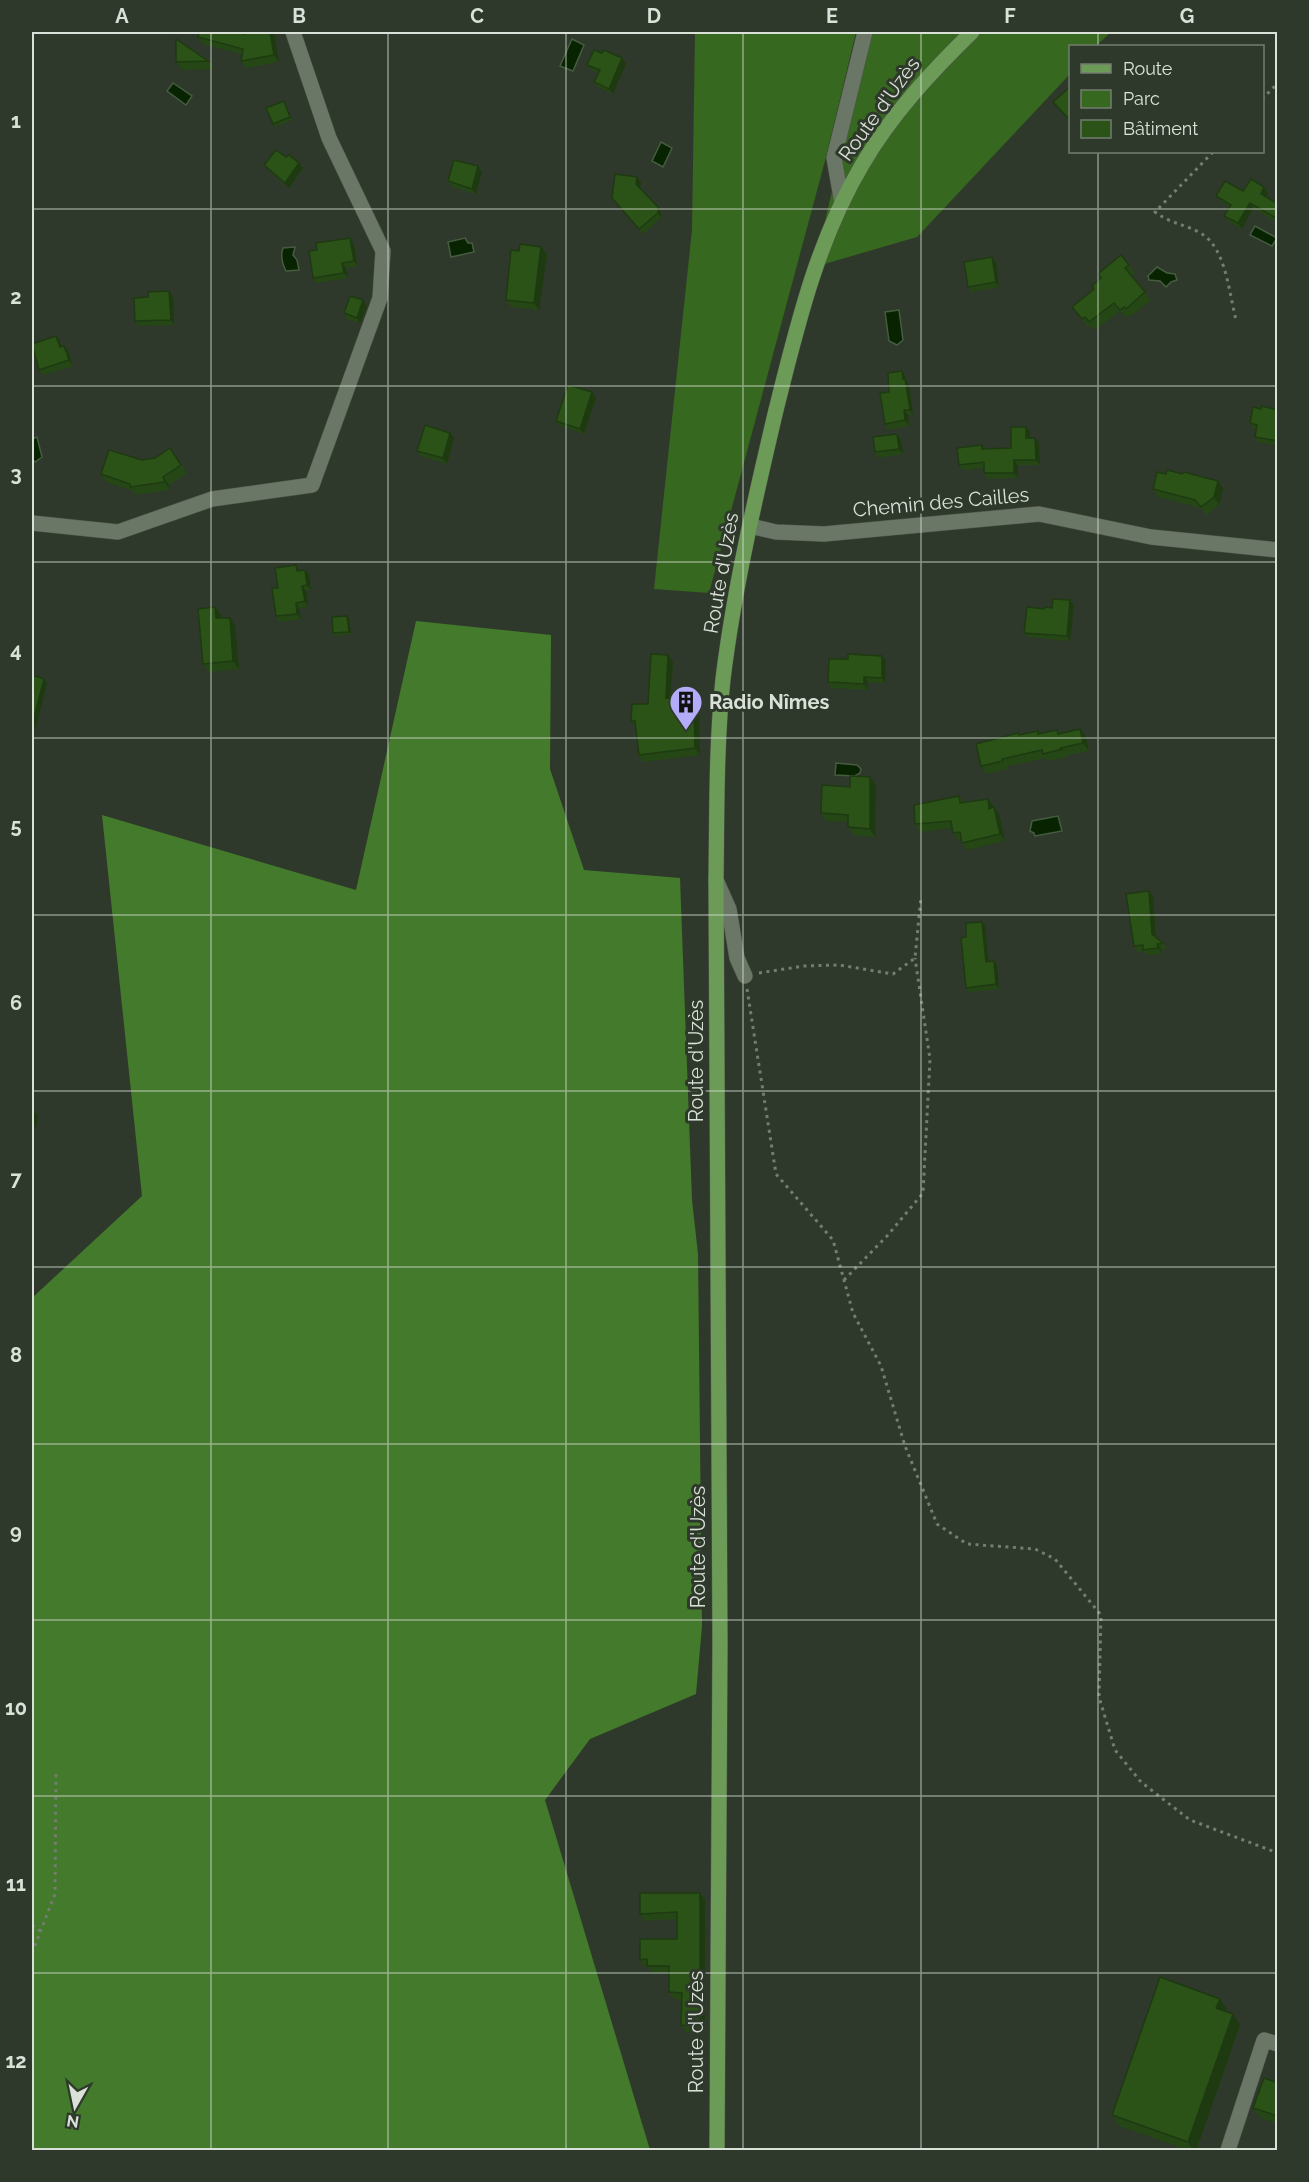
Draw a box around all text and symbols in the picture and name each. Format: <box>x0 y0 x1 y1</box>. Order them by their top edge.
text: A <box>115 4 129 28</box>
text: B <box>292 4 306 28</box>
text: C <box>470 4 484 28</box>
text: D <box>647 4 661 28</box>
text: E <box>826 4 838 28</box>
text: F <box>1004 4 1016 28</box>
text: G <box>1180 4 1194 28</box>
legend <box>1069 45 1264 153</box>
street label: Route d'Uzès <box>833 52 925 166</box>
text: Route <box>1123 58 1173 79</box>
text: Parc <box>1123 88 1160 109</box>
text: 1 <box>11 109 21 133</box>
text: Bâtiment <box>1123 118 1198 139</box>
text: 2 <box>10 285 22 309</box>
text: 3 <box>10 462 22 486</box>
street label: Chemin des Cailles <box>852 482 1030 522</box>
street label: Route d'Uzès <box>699 511 743 635</box>
text: 4 <box>10 638 22 662</box>
building icon: Radio Nîmes <box>668 684 704 731</box>
place label: Radio Nîmes <box>709 690 829 714</box>
text: 5 <box>10 814 22 838</box>
text: 6 <box>10 991 22 1015</box>
street label: Route d'Uzès <box>684 1000 708 1122</box>
text: 7 <box>10 1167 22 1191</box>
text: 8 <box>10 1343 22 1367</box>
street label: Route d'Uzès <box>686 1486 710 1608</box>
text: 9 <box>10 1520 22 1544</box>
text: 10 <box>5 1696 27 1720</box>
text: 11 <box>6 1872 26 1896</box>
street label: Route d'Uzès <box>684 1971 708 2093</box>
text: 12 <box>5 2049 27 2073</box>
north arrow <box>45 2077 105 2137</box>
text: N <box>65 2111 80 2132</box>

